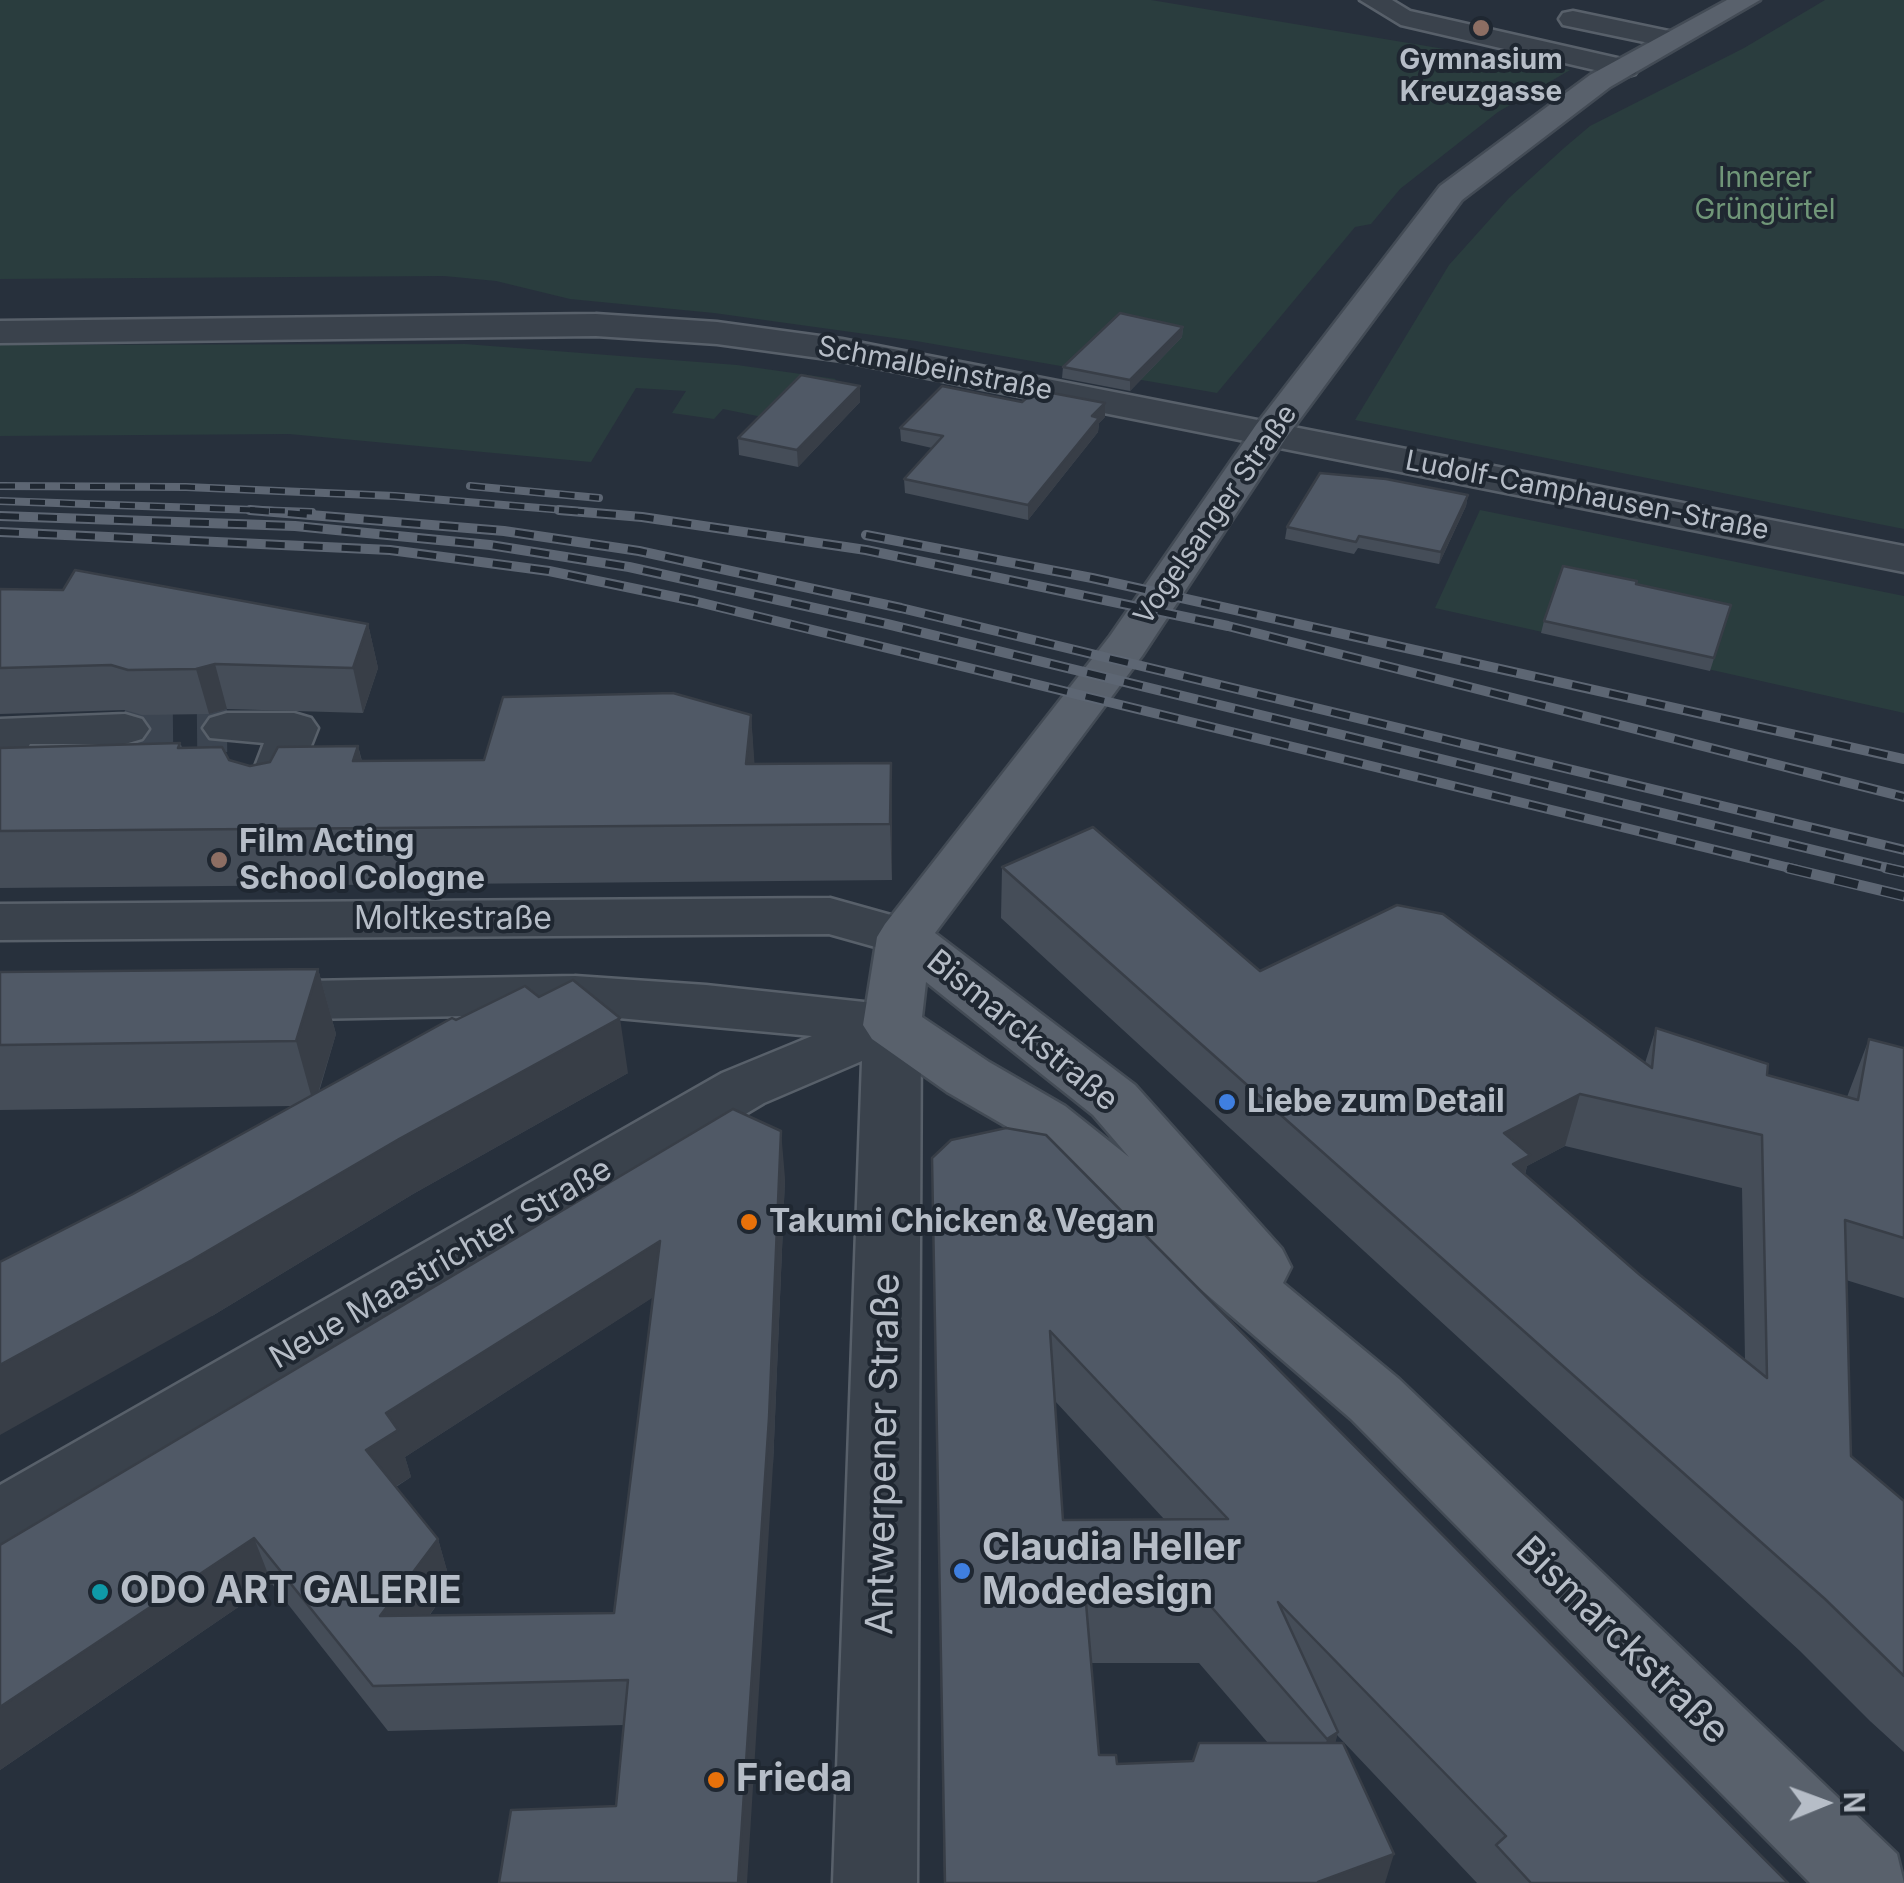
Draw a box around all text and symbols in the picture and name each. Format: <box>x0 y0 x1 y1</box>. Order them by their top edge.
marker: Gymnasium Kreuzgasse <box>1470 17 1492 39</box>
place label: Gymnasium Kreuzgasse <box>1399 44 1563 110</box>
park label: Innerer Grüngürtel <box>1694 162 1836 228</box>
street label: Schmalbeinstraße <box>815 330 1055 408</box>
street label: Vogelsanger Straße <box>1127 399 1305 631</box>
street label: Ludolf-Camphausen-Straße <box>1402 444 1772 548</box>
place label: Film Acting School Cologne <box>239 823 485 898</box>
marker: Film Acting School Cologne <box>208 849 230 871</box>
street label: Moltkestraße <box>354 900 552 938</box>
street label: Bismarckstraße <box>919 942 1125 1120</box>
place label: Liebe zum Detail <box>1247 1083 1505 1121</box>
marker: Liebe zum Detail <box>1216 1091 1238 1113</box>
street label: Neue Maastrichter Straße <box>263 1150 619 1378</box>
place label: Takumi Chicken & Vegan <box>769 1203 1155 1241</box>
marker: Takumi Chicken & Vegan <box>738 1211 760 1233</box>
street label: Antwerpener Straße <box>858 1273 910 1635</box>
place label: Claudia Heller Modedesign <box>982 1526 1241 1616</box>
street label: Bismarckstraße <box>1506 1528 1738 1754</box>
marker: Claudia Heller Modedesign <box>951 1560 973 1582</box>
place label: ODO ART GALERIE <box>120 1569 462 1615</box>
marker: ODO ART GALERIE <box>89 1581 111 1603</box>
north arrow <box>1774 1753 1874 1853</box>
place label: Frieda <box>736 1757 852 1803</box>
marker: Frieda <box>705 1769 727 1791</box>
text: N <box>1837 1792 1871 1813</box>

